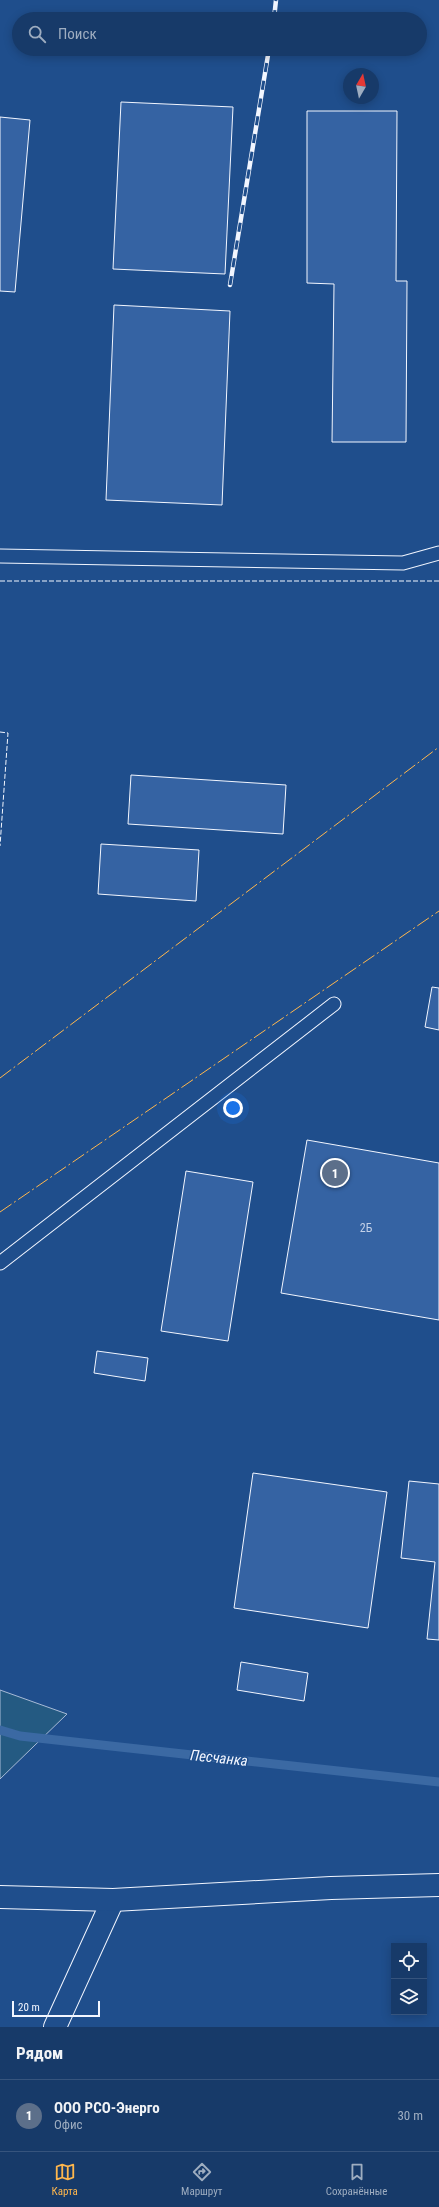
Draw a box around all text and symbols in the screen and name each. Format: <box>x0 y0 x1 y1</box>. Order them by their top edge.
search box <box>12 12 427 56</box>
icon: search <box>26 23 48 45</box>
text: Поиск <box>58 25 97 43</box>
north arrow <box>343 68 379 104</box>
your location <box>223 1098 243 1118</box>
pin: 1 <box>322 1158 348 1188</box>
house number: 2Б <box>360 1221 373 1235</box>
water label: Песчанка <box>189 1746 249 1770</box>
map controls <box>391 1943 427 2015</box>
button: locate <box>391 1943 427 1979</box>
button: layers <box>391 1979 427 2015</box>
scale bar <box>12 1999 100 2018</box>
text: 20 m <box>18 2001 40 2014</box>
text: Рядом <box>16 2043 63 2063</box>
text: ООО РСО-Энерго <box>54 2099 160 2117</box>
text: 1 <box>26 2108 32 2123</box>
text: 30 m <box>397 2108 423 2123</box>
text: Офис <box>54 2117 83 2132</box>
tab: Карта <box>52 2161 78 2198</box>
tab: Маршрут <box>181 2161 222 2198</box>
tab: Сохранённые <box>326 2161 387 2198</box>

